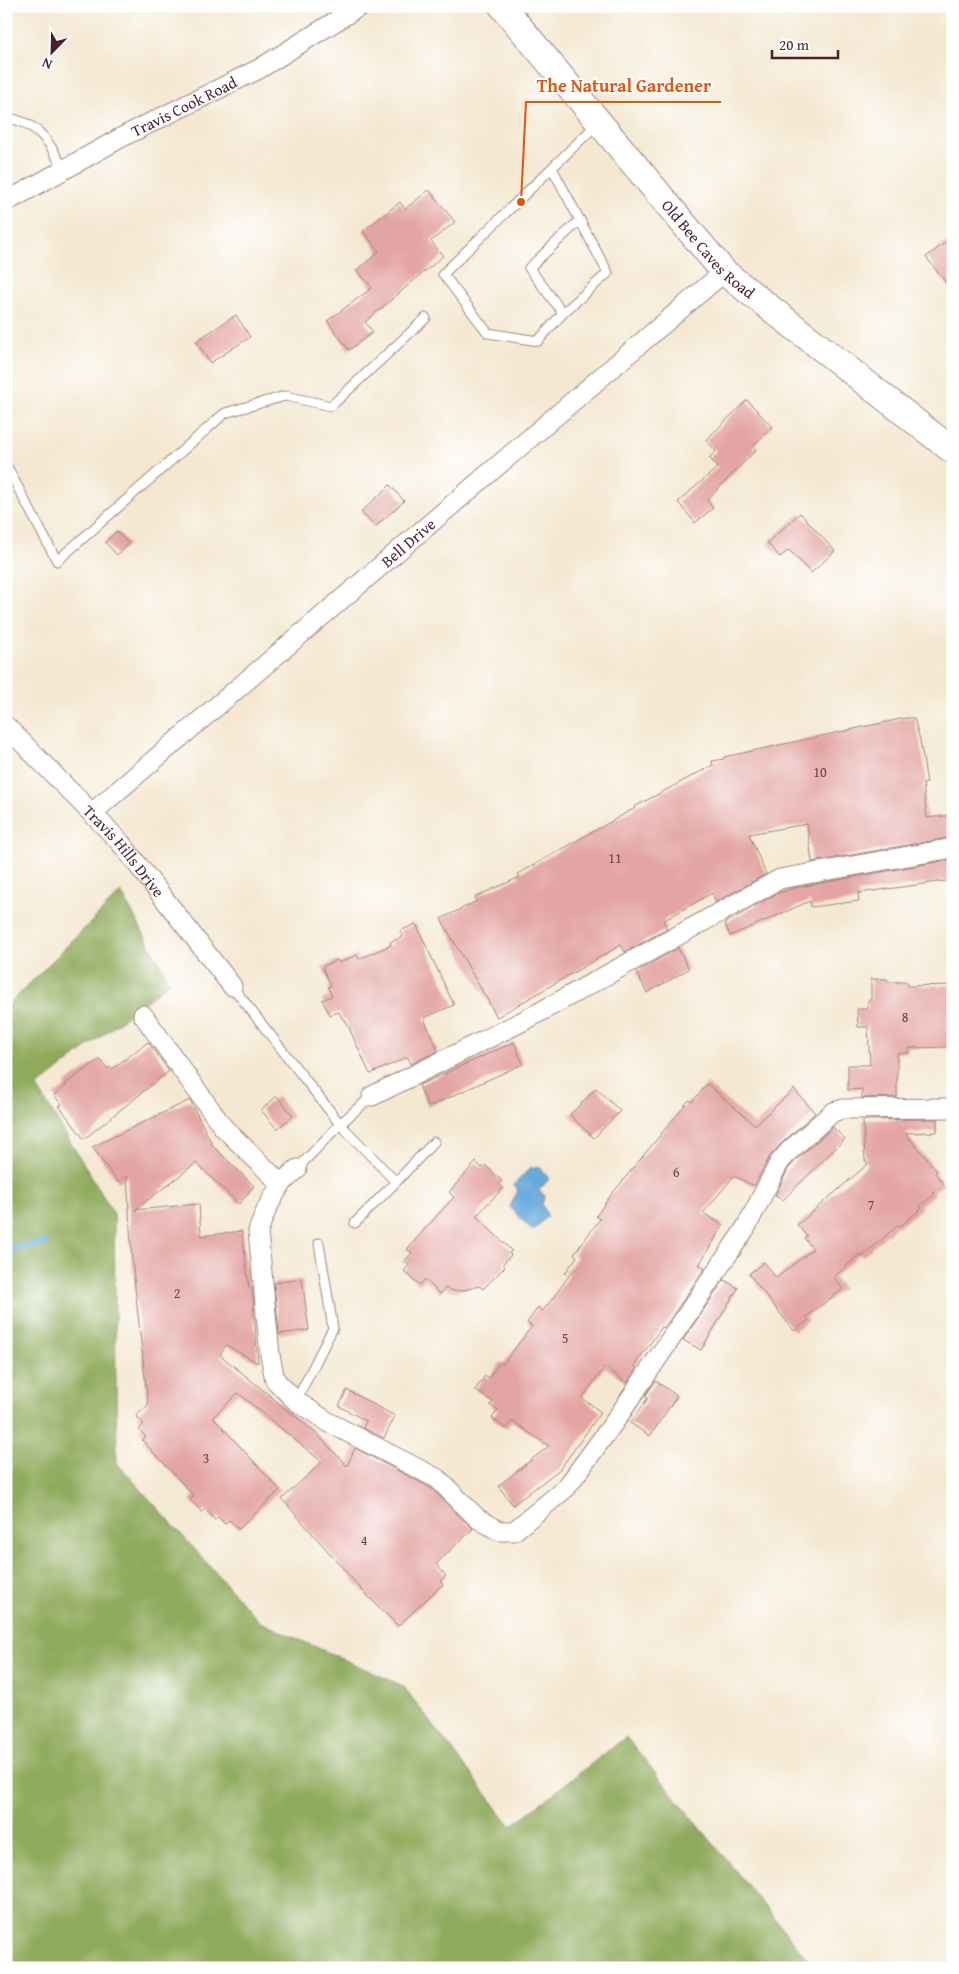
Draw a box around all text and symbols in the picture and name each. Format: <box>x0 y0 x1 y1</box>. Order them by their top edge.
north arrow <box>28 28 78 78</box>
scale bar <box>772 28 838 60</box>
text: 20 m <box>779 34 810 55</box>
text: N <box>38 53 55 75</box>
callout: The Natural Gardener <box>526 69 721 102</box>
street label: Travis Cook Road <box>127 70 241 143</box>
text: The Natural Gardener <box>537 72 712 99</box>
street label: Old Bee Caves Road <box>656 194 761 304</box>
street label: Bell Drive <box>376 512 441 573</box>
house number: 10 <box>813 762 827 782</box>
street label: Travis Hills Drive <box>78 799 171 902</box>
house number: 11 <box>608 848 622 868</box>
house number: 8 <box>902 1007 909 1027</box>
house number: 6 <box>673 1162 680 1182</box>
house number: 7 <box>868 1195 875 1215</box>
house number: 2 <box>174 1283 180 1303</box>
house number: 5 <box>562 1328 568 1348</box>
house number: 3 <box>203 1448 209 1468</box>
house number: 4 <box>361 1530 368 1550</box>

